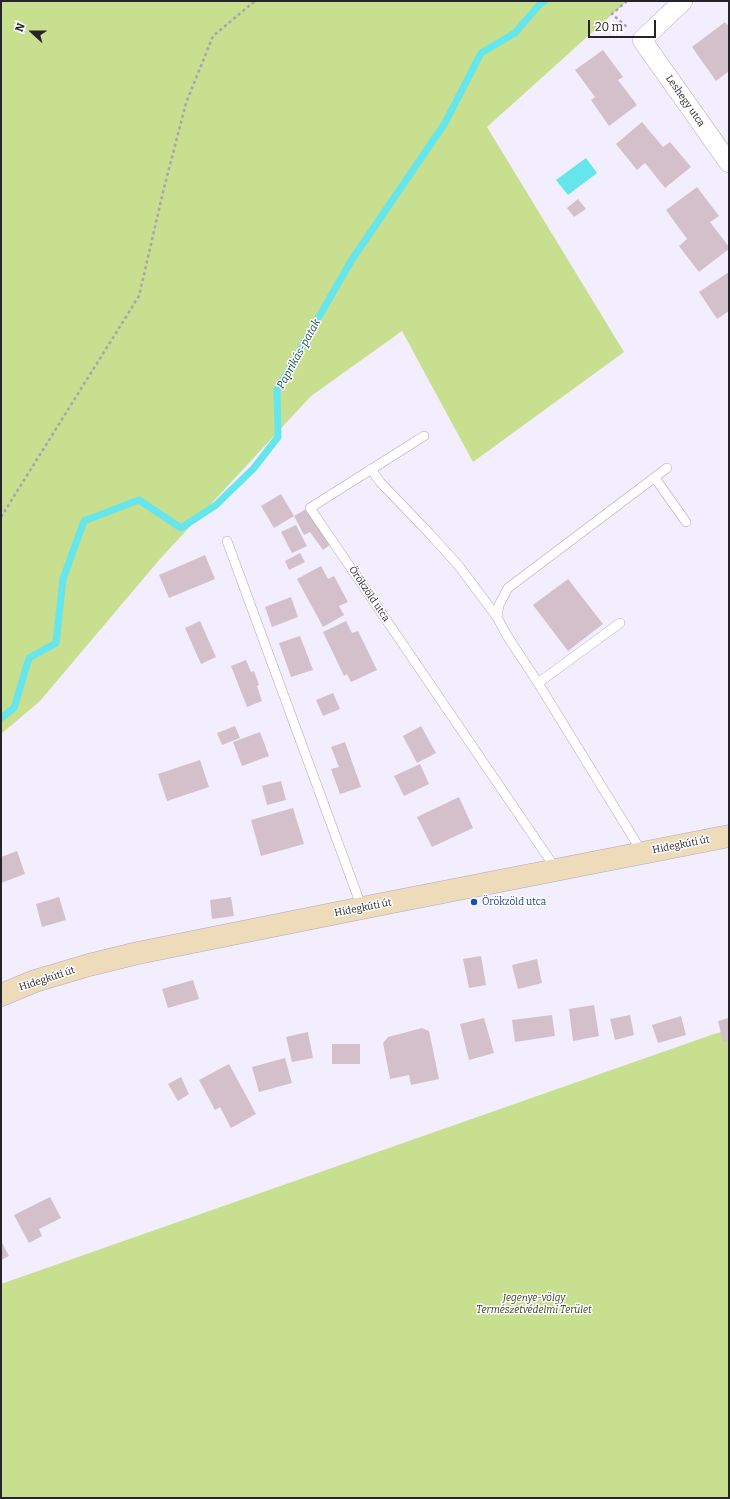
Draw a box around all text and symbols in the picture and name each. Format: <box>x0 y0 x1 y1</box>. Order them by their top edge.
north arrow <box>12 12 52 52</box>
scale bar <box>590 12 658 38</box>
text: 20 m <box>595 20 623 34</box>
text: N <box>13 21 28 34</box>
street label: Leshegy utca <box>663 73 707 129</box>
water label: Paprikás-patak <box>274 317 324 391</box>
street label: Örökzöld utca <box>346 564 392 624</box>
street label: Hidegkúti út <box>651 834 711 856</box>
place label: Örökzöld utca <box>482 896 546 908</box>
street label: Hidegkúti út <box>333 897 393 919</box>
marker: Örökzöld utca <box>469 897 479 907</box>
street label: Hidegkúti út <box>18 964 76 994</box>
park label: Jegenye-völgy Természetvédelmi Terület <box>476 1292 592 1316</box>

